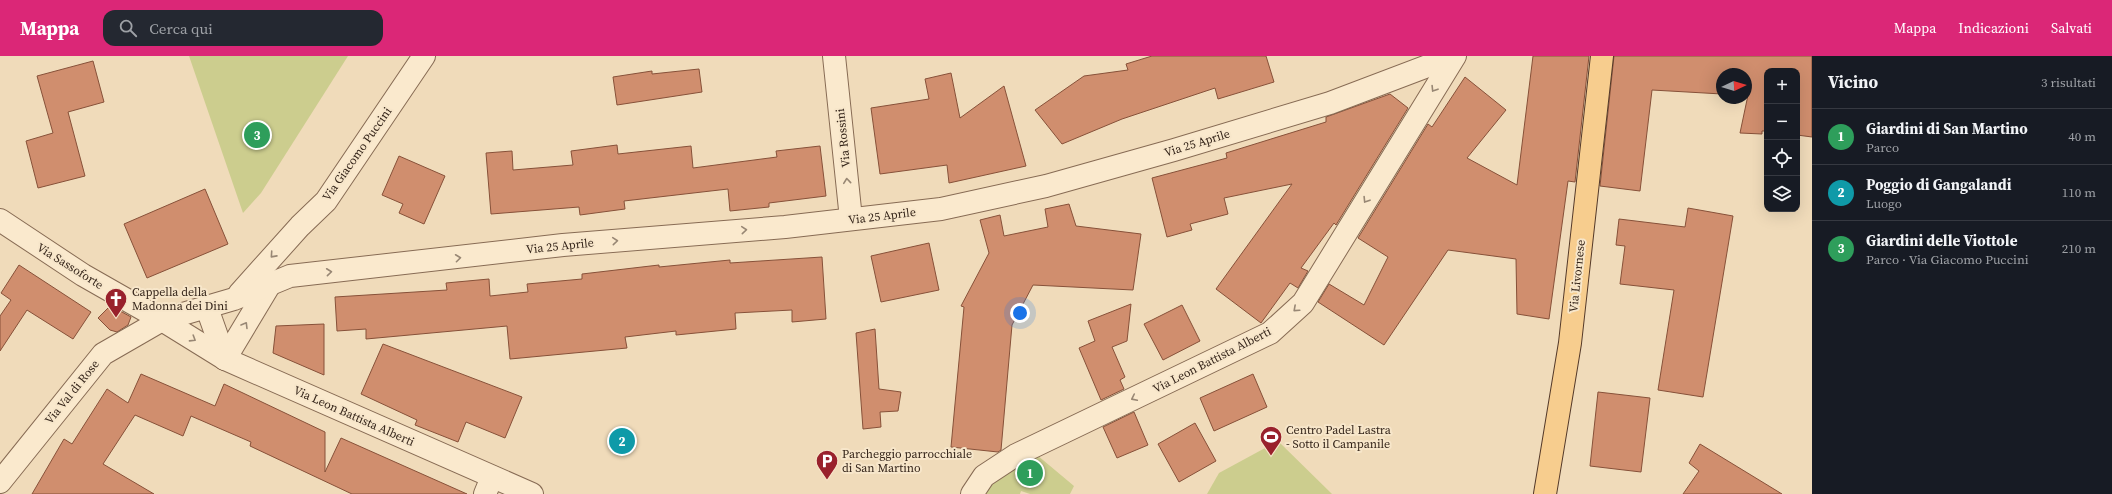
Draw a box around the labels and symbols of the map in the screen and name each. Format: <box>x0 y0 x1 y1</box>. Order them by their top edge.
north arrow <box>1716 68 1752 104</box>
one-way arrow <box>1432 85 1439 92</box>
street label: Via Giacomo Puccini <box>319 104 396 204</box>
street label: Via Rossini <box>832 107 854 168</box>
pin: 3 <box>244 120 270 150</box>
street label: Via 25 Aprile <box>1162 125 1232 161</box>
one-way arrow <box>843 178 852 184</box>
one-way arrow <box>1364 196 1371 203</box>
street label: Via 25 Aprile <box>847 204 917 228</box>
one-way arrow <box>741 226 748 235</box>
street label: Via 25 Aprile <box>525 234 595 258</box>
one-way arrow <box>612 237 618 246</box>
street label: Via Sassoforte <box>34 239 106 293</box>
street label: Via Livornese <box>1565 239 1589 313</box>
one-way arrow <box>271 251 278 258</box>
one-way arrow <box>455 254 461 263</box>
one-way arrow <box>326 268 332 277</box>
place label: Cappella della Madonna dei Dini <box>132 284 228 314</box>
church icon: Cappella della Madonna dei Dini <box>103 286 129 319</box>
your location <box>1010 303 1030 323</box>
one-way arrow <box>1294 305 1301 312</box>
one-way arrow <box>240 322 247 329</box>
street label: Via Leon Battista Alberti <box>1150 323 1274 397</box>
one-way arrow <box>189 335 196 342</box>
street label: Via Val di Rose <box>41 357 103 427</box>
street label: Via Leon Battista Alberti <box>291 382 417 450</box>
one-way arrow <box>1131 393 1139 401</box>
place label: Centro Padel Lastra - Sotto il Campanile <box>1286 422 1392 452</box>
sports icon: Centro Padel Lastra - Sotto il Campanile <box>1258 424 1284 457</box>
pin: 2 <box>609 426 635 456</box>
place label: Parcheggio parrocchiale di San Martino <box>842 446 972 476</box>
parking icon: Parcheggio parrocchiale di San Martino <box>814 448 840 481</box>
pin: 1 <box>1017 458 1043 488</box>

